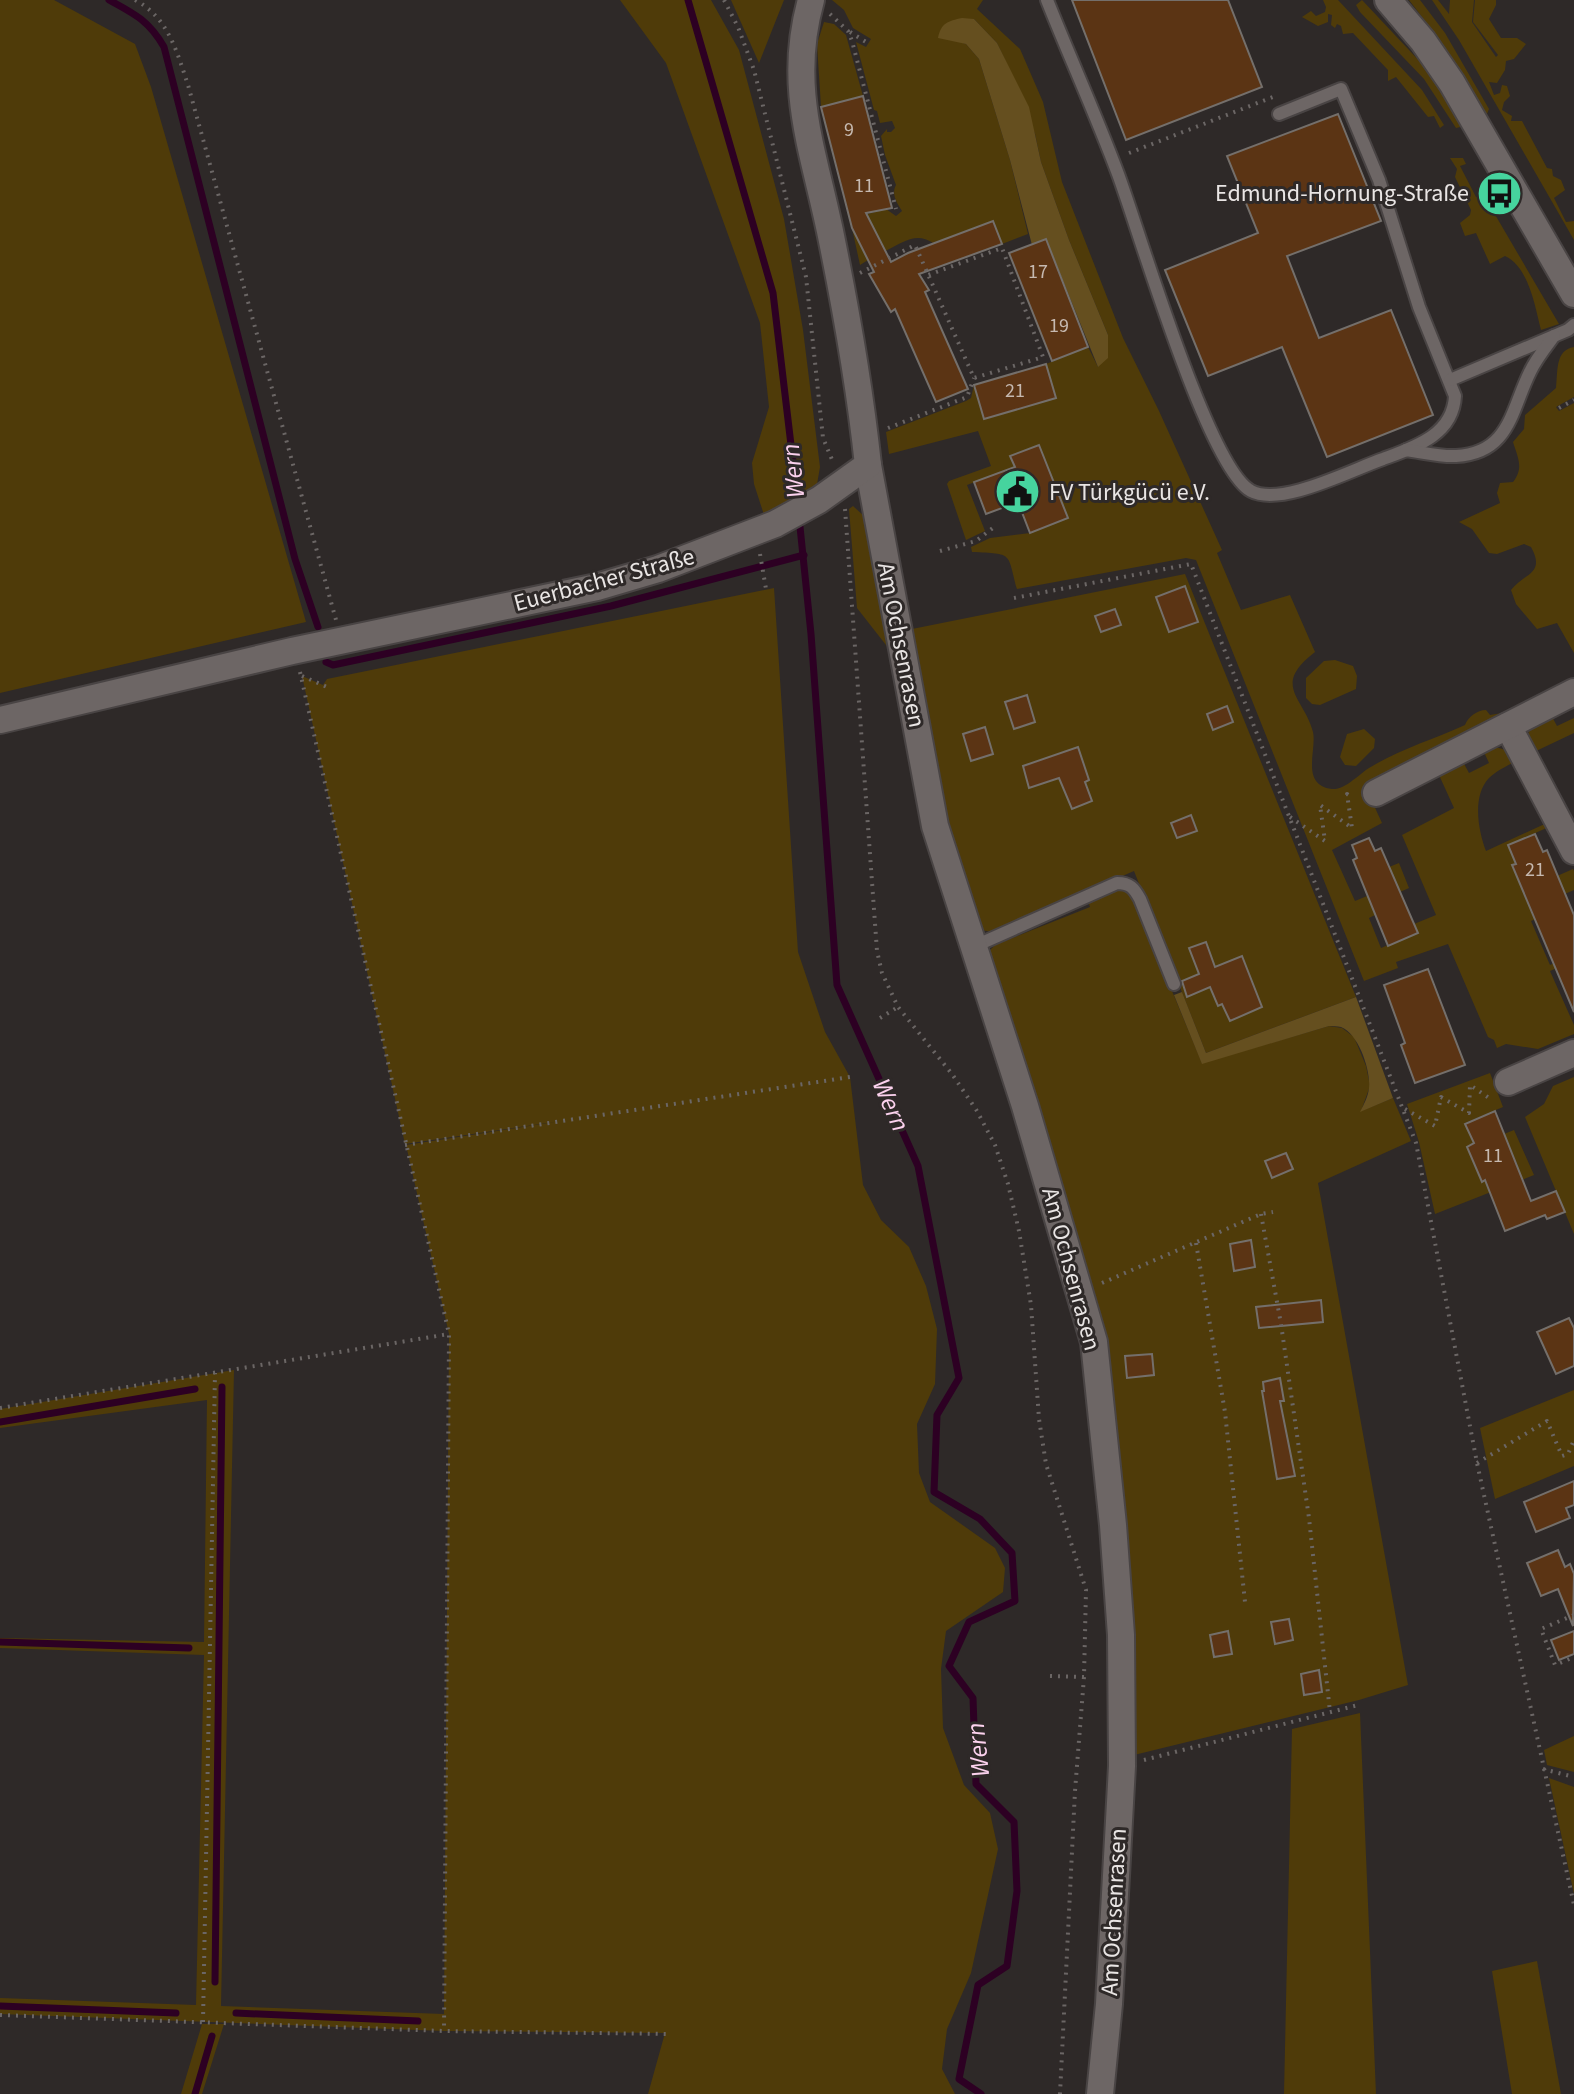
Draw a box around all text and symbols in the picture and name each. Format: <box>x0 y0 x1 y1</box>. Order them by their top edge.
house number: 9 <box>844 116 854 144</box>
bus stop icon: Edmund-Hornung-Straße <box>1476 169 1524 217</box>
house number: 11 <box>854 172 874 200</box>
place label: Edmund-Hornung-Straße <box>1215 176 1469 211</box>
house number: 17 <box>1028 258 1048 286</box>
house number: 19 <box>1049 312 1069 340</box>
house number: 21 <box>1005 377 1025 405</box>
water label: Wern <box>772 442 814 500</box>
public building icon: FV Türkgücü e.V. <box>994 468 1042 516</box>
place label: FV Türkgücü e.V. <box>1049 475 1210 510</box>
street label: Euerbacher Straße <box>510 539 698 621</box>
street label: Am Ochsenrasen <box>868 559 934 731</box>
house number: 21 <box>1525 856 1545 884</box>
water label: Wern <box>863 1073 919 1137</box>
house number: 11 <box>1483 1142 1503 1170</box>
street label: Am Ochsenrasen <box>1032 1183 1110 1355</box>
water label: Wern <box>957 1721 999 1779</box>
street label: Am Ochsenrasen <box>1092 1827 1136 1997</box>

